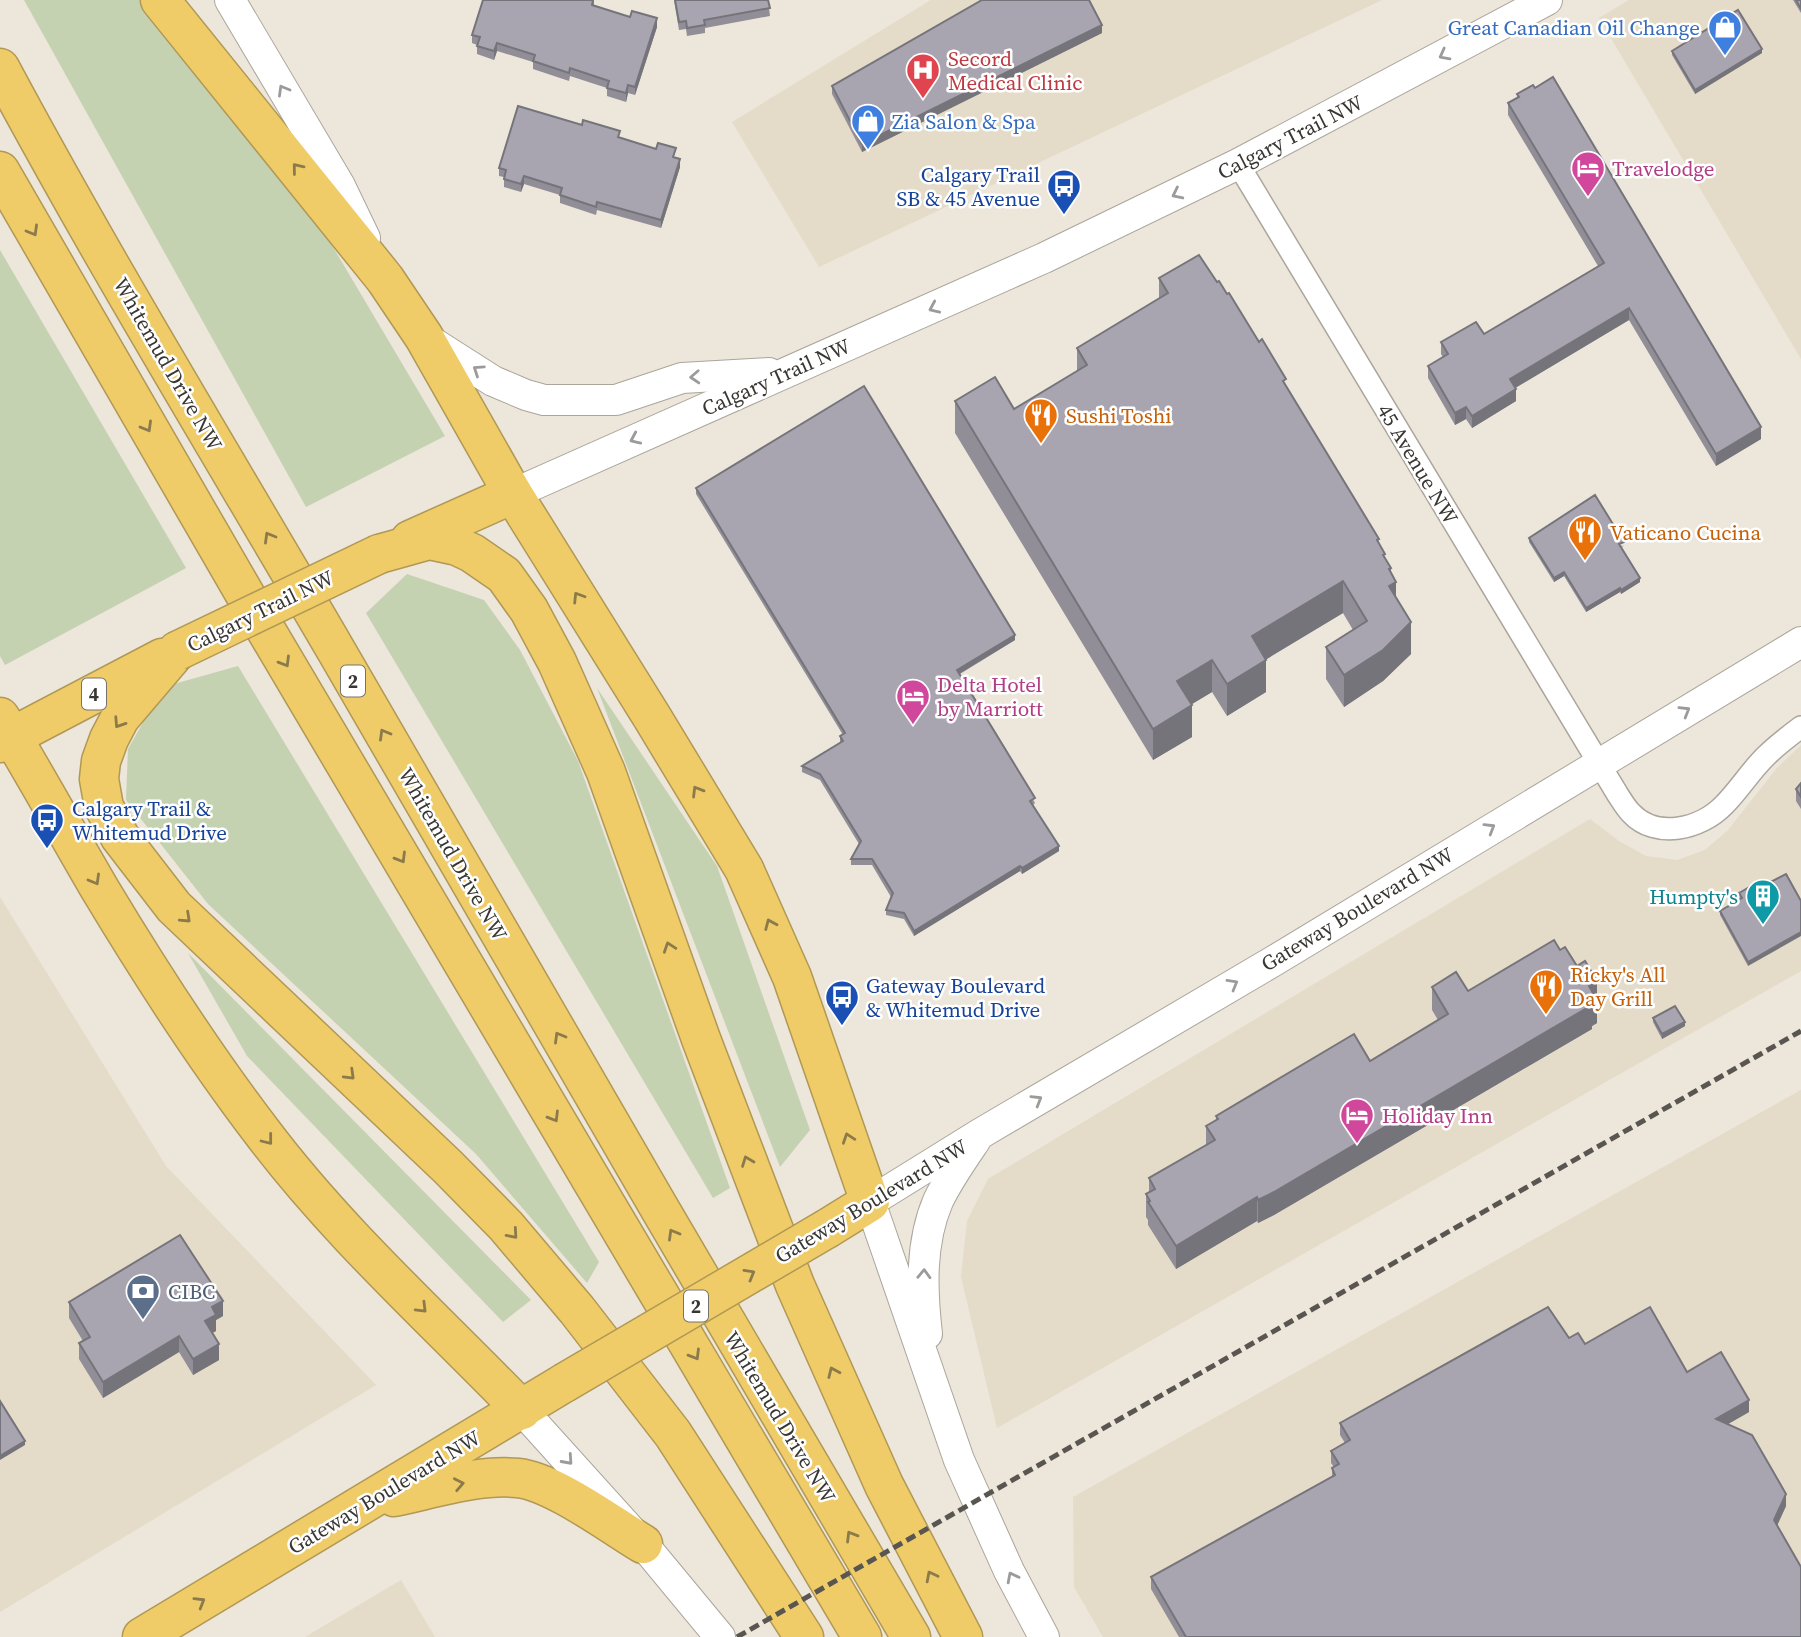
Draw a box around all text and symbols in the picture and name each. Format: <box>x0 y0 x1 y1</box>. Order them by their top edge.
shop icon: Great Canadian Oil Change <box>1706 8 1744 57</box>
place label: Great Canadian Oil Change <box>1448 13 1700 42</box>
place label: Secord Medical Clinic <box>948 44 1082 97</box>
one-way arrow <box>1439 47 1451 61</box>
hospital icon: Secord Medical Clinic <box>904 51 942 100</box>
one-way arrow <box>278 84 291 97</box>
street label: Calgary Trail NW <box>1212 87 1368 186</box>
shop icon: Zia Salon & Spa <box>849 102 887 151</box>
place label: Zia Salon & Spa <box>892 107 1036 136</box>
hotel icon: Travelodge <box>1569 149 1607 198</box>
place label: Travelodge <box>1612 154 1715 183</box>
place label: Calgary Trail SB & 45 Avenue <box>897 160 1040 213</box>
one-way arrow <box>293 163 306 175</box>
bus stop icon: Calgary Trail SB & 45 Avenue <box>1045 167 1083 216</box>
one-way arrow <box>1172 185 1184 199</box>
one-way arrow <box>25 223 38 236</box>
street label: Whitemud Drive NW <box>107 272 230 457</box>
one-way arrow <box>929 300 941 314</box>
street label: Calgary Trail NW <box>697 331 856 423</box>
one-way arrow <box>473 366 486 378</box>
one-way arrow <box>689 370 700 385</box>
restaurant icon: Sushi Toshi <box>1022 396 1060 445</box>
street label: 45 Avenue NW <box>1371 399 1466 530</box>
place label: Sushi Toshi <box>1066 401 1172 430</box>
one-way arrow <box>139 420 152 433</box>
one-way arrow <box>630 431 642 445</box>
restaurant icon: Vaticano Cucina <box>1566 513 1604 562</box>
place label: Vaticano Cucina <box>1610 518 1762 547</box>
one-way arrow <box>265 532 278 545</box>
street label: Calgary Trail NW <box>182 563 339 659</box>
one-way arrow <box>573 592 586 605</box>
one-way arrow <box>277 655 290 668</box>
road number: 2 <box>341 666 365 696</box>
place label: Delta Hotel by Marriott <box>937 670 1043 723</box>
hotel icon: Delta Hotel by Marriott <box>894 677 932 726</box>
road number: 4 <box>82 678 106 709</box>
one-way arrow <box>1678 707 1691 720</box>
one-way arrow <box>114 715 127 728</box>
one-way arrow <box>379 728 392 741</box>
street label: Whitemud Drive NW <box>392 762 515 947</box>
one-way arrow <box>692 786 705 799</box>
place label: Calgary Trail & Whitemud Drive <box>72 794 227 847</box>
bus stop icon: Calgary Trail & Whitemud Drive <box>28 801 66 850</box>
one-way arrow <box>1483 824 1496 837</box>
street label: Gateway Boulevard NW <box>1255 840 1459 978</box>
one-way arrow <box>393 851 406 863</box>
one-way arrow <box>87 873 100 886</box>
building icon: Humpty's <box>1744 877 1782 926</box>
place label: Humpty's <box>1649 882 1738 911</box>
one-way arrow <box>177 910 190 923</box>
one-way arrow <box>764 919 778 931</box>
one-way arrow <box>663 942 677 954</box>
place label: Ricky's All Day Grill <box>1570 960 1666 1013</box>
restaurant icon: Ricky's All Day Grill <box>1527 967 1565 1016</box>
place label: Gateway Boulevard & Whitemud Drive <box>866 971 1045 1024</box>
bus stop icon: Gateway Boulevard & Whitemud Drive <box>823 978 861 1027</box>
one-way arrow <box>1225 980 1238 993</box>
one-way arrow <box>554 1032 567 1044</box>
one-way arrow <box>342 1067 355 1080</box>
one-way arrow <box>1030 1095 1042 1108</box>
hotel icon: Holiday Inn <box>1338 1096 1376 1145</box>
place label: Holiday Inn <box>1382 1101 1493 1130</box>
one-way arrow <box>546 1110 559 1123</box>
street label: Gateway Boulevard NW <box>769 1132 973 1270</box>
one-way arrow <box>842 1132 856 1144</box>
one-way arrow <box>260 1133 273 1145</box>
one-way arrow <box>741 1155 755 1167</box>
one-way arrow <box>505 1226 517 1239</box>
one-way arrow <box>668 1229 681 1242</box>
one-way arrow <box>917 1268 932 1279</box>
one-way arrow <box>742 1269 755 1282</box>
bank icon: CIBC <box>124 1272 162 1321</box>
place label: CIBC <box>168 1277 215 1306</box>
road number: 2 <box>684 1290 708 1322</box>
one-way arrow <box>414 1299 427 1312</box>
street label: Whitemud Drive NW <box>717 1326 843 1509</box>
one-way arrow <box>687 1348 700 1360</box>
one-way arrow <box>827 1366 841 1379</box>
street label: Gateway Boulevard NW <box>282 1423 486 1561</box>
one-way arrow <box>559 1452 572 1465</box>
one-way arrow <box>453 1477 465 1492</box>
one-way arrow <box>846 1531 859 1544</box>
one-way arrow <box>926 1571 940 1584</box>
one-way arrow <box>1007 1572 1021 1584</box>
one-way arrow <box>193 1597 206 1610</box>

